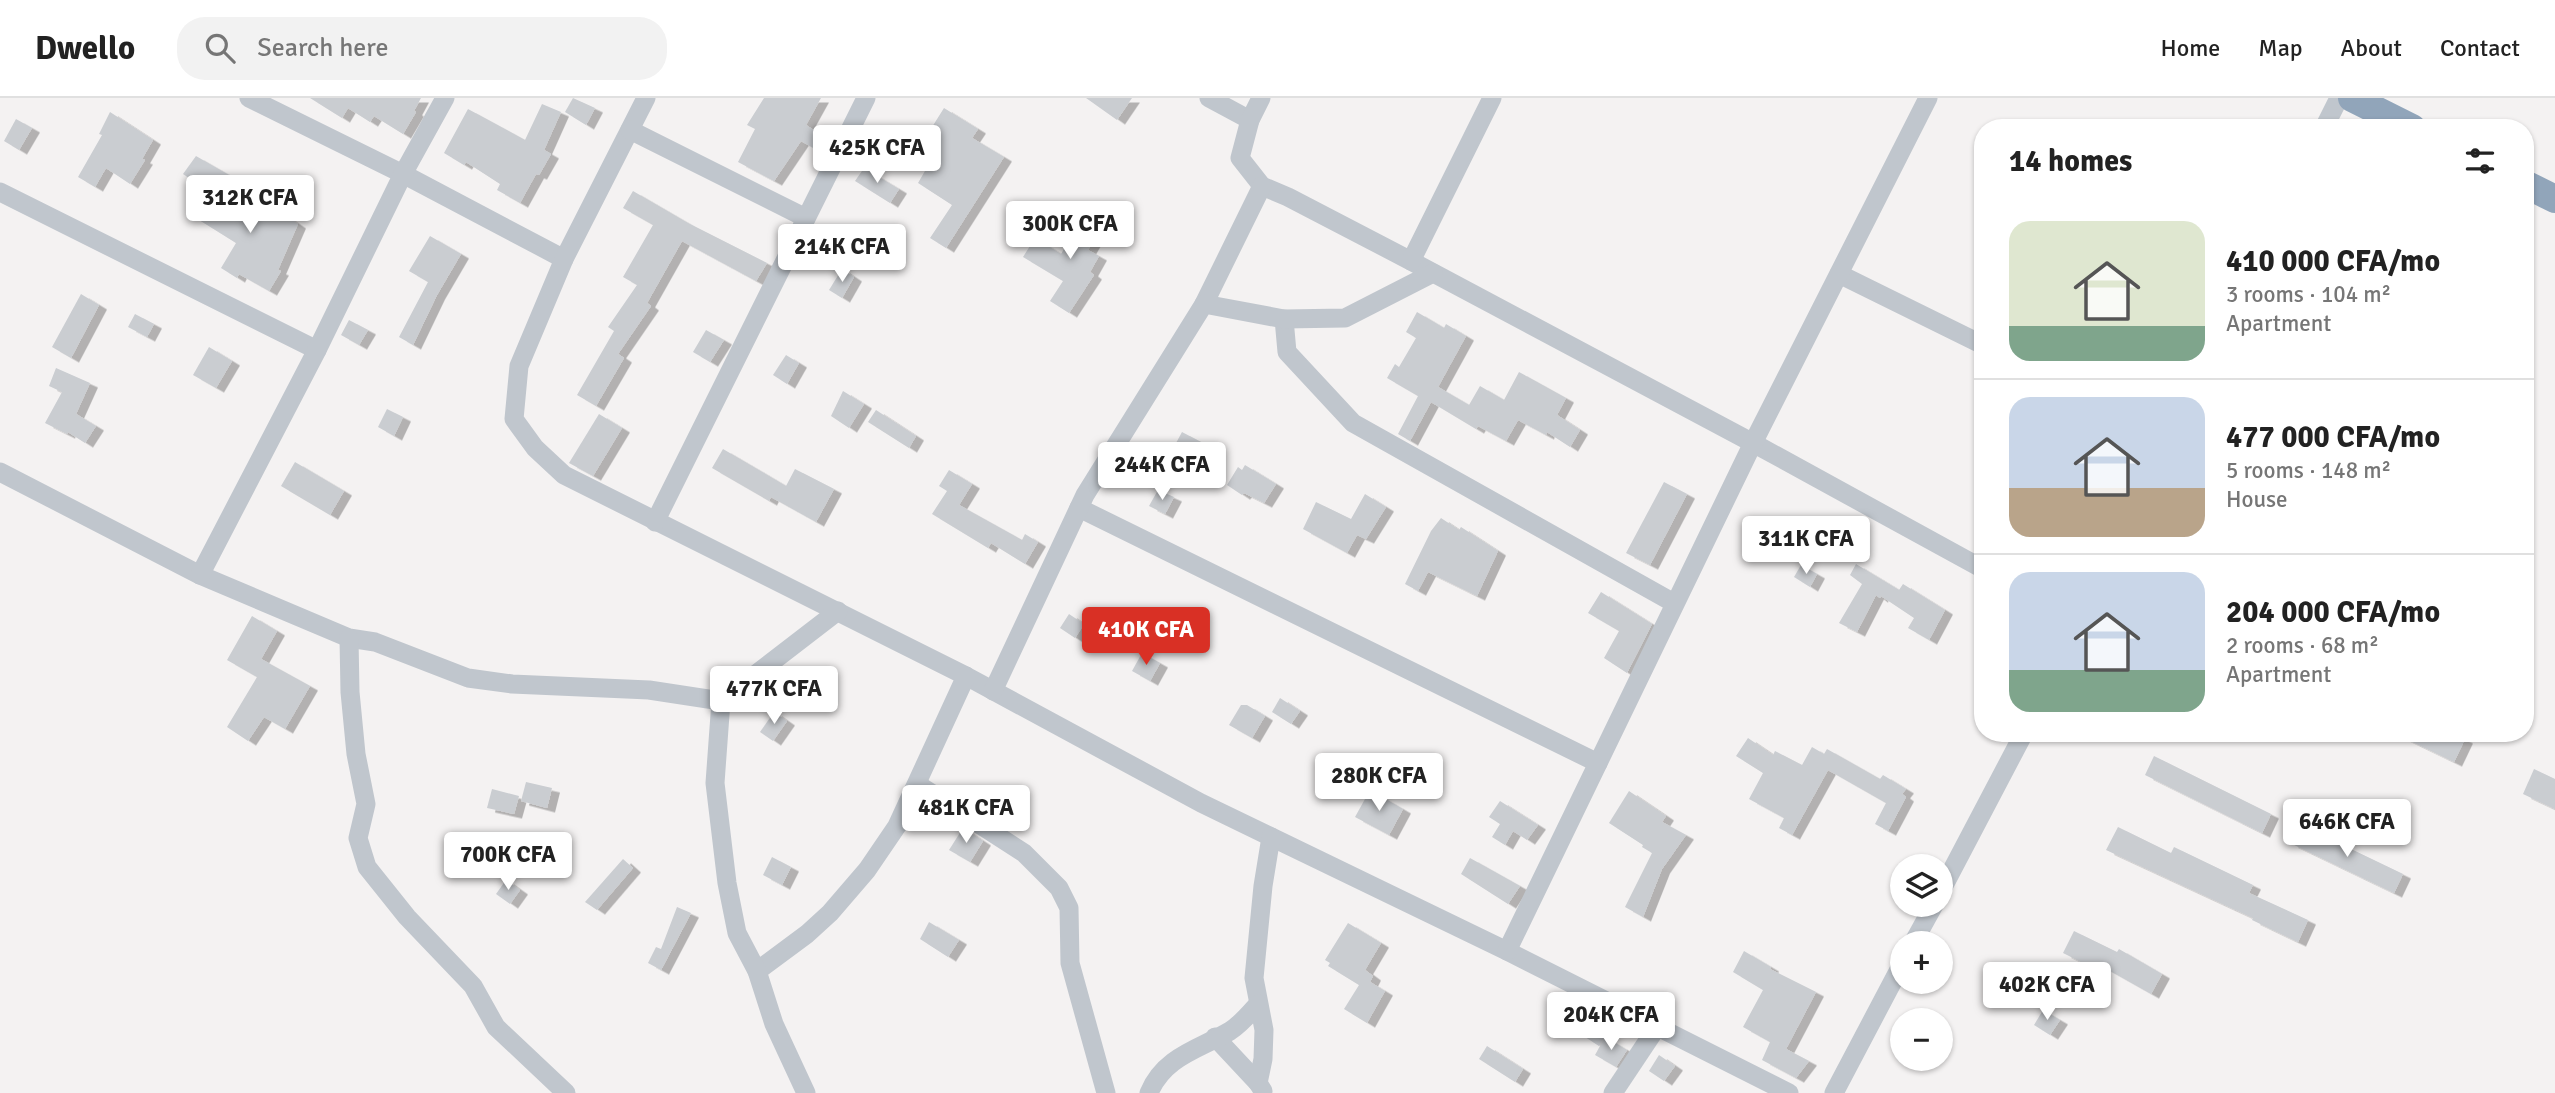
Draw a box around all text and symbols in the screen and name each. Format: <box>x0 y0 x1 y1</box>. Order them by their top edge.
search box <box>177 17 667 80</box>
text: Dwello <box>35 28 135 69</box>
icon: search <box>201 29 239 67</box>
text: Search here <box>257 32 388 64</box>
text: Home <box>2160 33 2220 63</box>
text: Map <box>2258 33 2303 63</box>
text: About <box>2341 33 2402 63</box>
text: Contact <box>2440 33 2520 63</box>
pin: 425K CFA <box>805 126 949 185</box>
text: 425K CFA <box>829 133 925 162</box>
icon: filters <box>2461 142 2499 180</box>
text: 14 homes <box>2009 143 2132 180</box>
pin: 312K CFA <box>178 176 322 235</box>
text: 312K CFA <box>202 183 298 212</box>
pin: 300K CFA <box>998 202 1142 261</box>
text: 300K CFA <box>1022 209 1118 238</box>
pin: 214K CFA <box>770 225 914 284</box>
text: 214K CFA <box>794 232 890 261</box>
text: 410 000 CFA/mo <box>2226 243 2440 280</box>
icon: home <box>2065 249 2149 333</box>
text: 3 rooms · 104 m² <box>2226 280 2391 309</box>
text: Apartment <box>2226 309 2331 338</box>
text: 477 000 CFA/mo <box>2226 419 2440 456</box>
icon: home <box>2065 425 2149 509</box>
pin: 244K CFA <box>1090 442 1234 502</box>
text: 244K CFA <box>1114 450 1210 479</box>
text: 5 rooms · 148 m² <box>2226 456 2391 485</box>
text: House <box>2226 485 2288 514</box>
pin: 311K CFA <box>1734 517 1878 576</box>
text: 311K CFA <box>1758 524 1854 553</box>
text: 204 000 CFA/mo <box>2226 594 2440 631</box>
icon: home <box>2065 600 2149 684</box>
pin: 410K CFA <box>1074 608 1218 667</box>
text: 410K CFA <box>1098 615 1194 644</box>
text: 2 rooms · 68 m² <box>2226 631 2379 660</box>
text: Apartment <box>2226 660 2331 689</box>
pin: 477K CFA <box>702 666 846 726</box>
text: 477K CFA <box>726 674 822 703</box>
pin: 280K CFA <box>1307 754 1451 813</box>
text: 280K CFA <box>1331 761 1427 790</box>
pin: 481K CFA <box>894 786 1038 845</box>
text: 481K CFA <box>918 793 1014 822</box>
pin: 646K CFA <box>2275 800 2419 859</box>
text: 646K CFA <box>2299 807 2395 836</box>
pin: 700K CFA <box>436 832 580 892</box>
text: 700K CFA <box>460 840 556 869</box>
map controls <box>1890 854 1953 1071</box>
button: layers <box>1890 854 1953 917</box>
button: + <box>1890 931 1953 994</box>
pin: 402K CFA <box>1975 962 2119 1022</box>
text: 402K CFA <box>1999 970 2095 999</box>
pin: 204K CFA <box>1539 992 1683 1052</box>
text: 204K CFA <box>1563 1000 1659 1029</box>
button: − <box>1890 1008 1953 1071</box>

